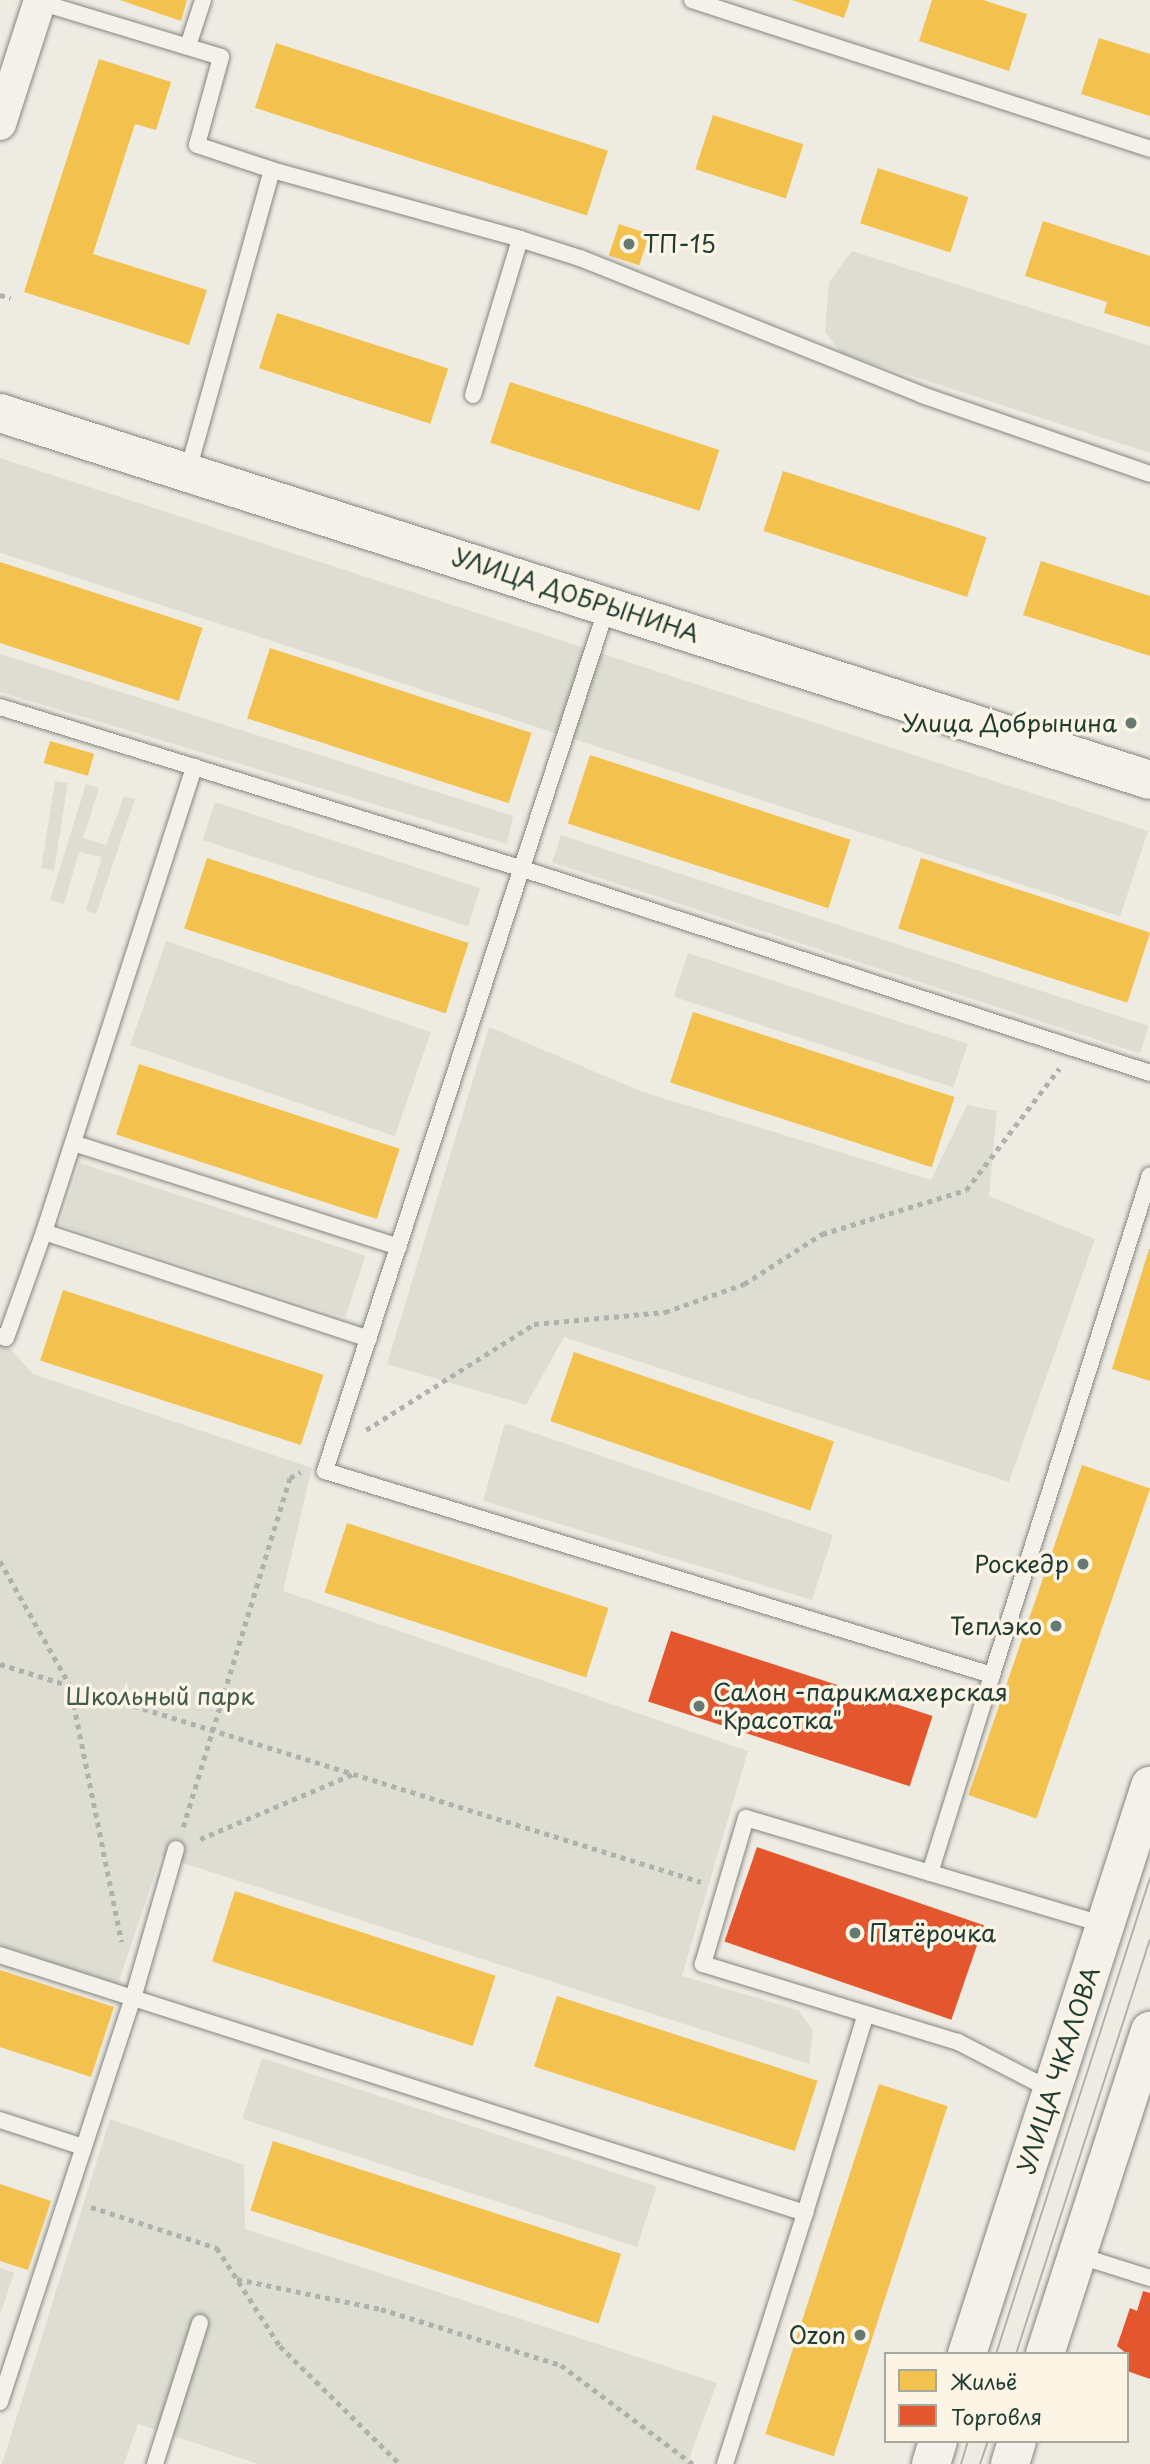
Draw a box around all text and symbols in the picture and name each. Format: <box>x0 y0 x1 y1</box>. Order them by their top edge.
place label: ТП-15 <box>643 230 716 258</box>
marker: ТП-15 <box>621 236 637 252</box>
street label: УЛИЦА ДОБРЫНИНА <box>448 541 704 649</box>
place label: Улица Добрынина <box>900 709 1117 737</box>
marker: Улица Добрынина <box>1123 715 1139 731</box>
place label: Роскедр <box>974 1550 1069 1578</box>
marker: Роскедр <box>1075 1556 1091 1572</box>
place label: Теплэко <box>950 1612 1042 1640</box>
marker: Теплэко <box>1048 1618 1064 1634</box>
place label: Салон -парикмахерская "Красотка" <box>713 1678 1007 1734</box>
park label: Школьный парк <box>65 1682 255 1710</box>
marker: Салон -парикмахерская "Красотка" <box>691 1698 707 1714</box>
place label: Пятёрочка <box>869 1919 996 1947</box>
marker: Пятёрочка <box>847 1925 863 1941</box>
street label: УЛИЦА ЧКАЛОВА <box>1011 1962 1105 2178</box>
place label: Ozon <box>789 2321 846 2349</box>
marker: Ozon <box>852 2327 868 2343</box>
legend <box>884 2352 1129 2443</box>
text: Жильё <box>951 2365 1017 2397</box>
text: Торговля <box>951 2400 1042 2432</box>

